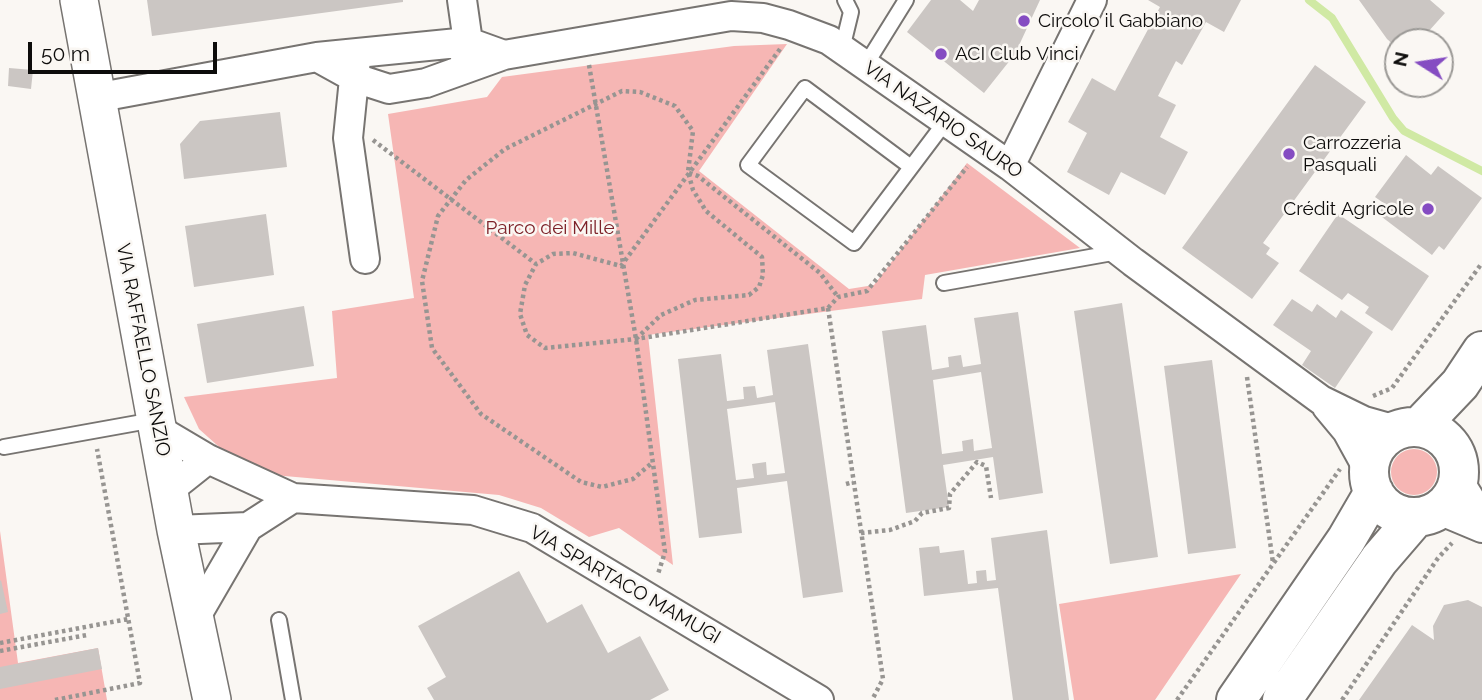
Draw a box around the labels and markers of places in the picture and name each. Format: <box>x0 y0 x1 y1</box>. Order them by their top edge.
place label: Circolo il Gabbiano <box>1038 10 1203 32</box>
marker: Circolo il Gabbiano <box>1016 13 1032 29</box>
place label: ACI Club Vinci <box>955 43 1079 65</box>
marker: ACI Club Vinci <box>933 46 949 62</box>
place label: Carrozzeria Pasquali <box>1303 132 1401 176</box>
marker: Carrozzeria Pasquali <box>1281 146 1297 162</box>
place label: Crédit Agricole <box>1283 198 1414 220</box>
marker: Crédit Agricole <box>1420 201 1436 217</box>

